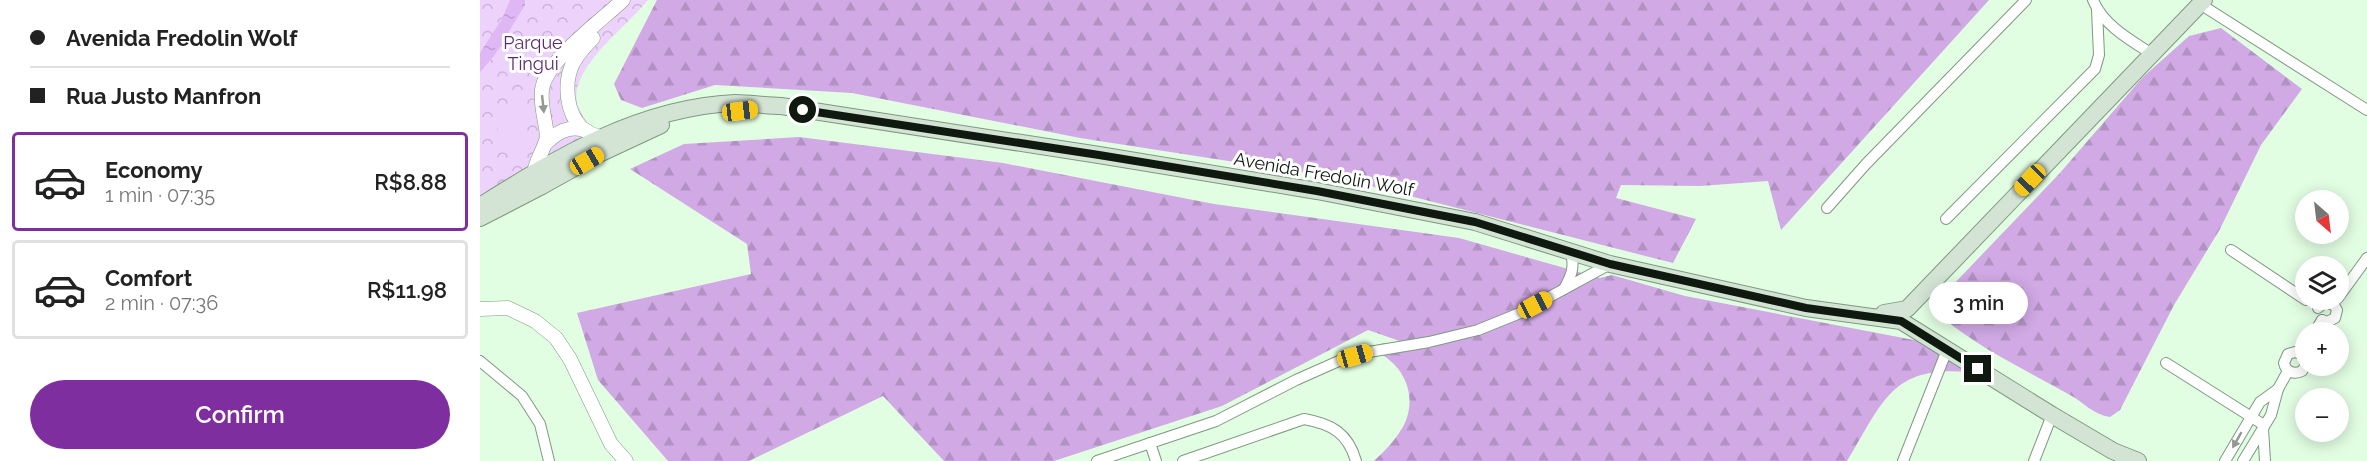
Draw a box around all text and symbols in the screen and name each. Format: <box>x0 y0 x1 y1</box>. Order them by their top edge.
text: Avenida Fredolin Wolf <box>66 25 297 51</box>
park label: Parque Tingui <box>503 32 563 74</box>
text: Rua Justo Manfron <box>66 83 261 109</box>
one-way arrow <box>538 94 548 113</box>
route start <box>789 96 816 123</box>
car <box>721 100 759 122</box>
car <box>567 144 607 178</box>
street label: Avenida Fredolin Wolf <box>1232 148 1417 200</box>
icon: car <box>33 155 87 209</box>
text: Economy <box>105 157 203 183</box>
car <box>2011 161 2049 199</box>
text: R$8.88 <box>374 169 447 195</box>
text: 1 min · 07:35 <box>105 183 215 207</box>
north arrow <box>2295 190 2349 244</box>
map controls <box>2295 190 2349 442</box>
button: layers <box>2295 256 2349 310</box>
icon: car <box>33 263 87 317</box>
text: Comfort <box>105 265 192 291</box>
text: R$11.98 <box>367 277 447 303</box>
callout: 3 min <box>1928 282 2027 324</box>
car <box>1515 289 1555 321</box>
text: 2 min · 07:36 <box>105 291 218 315</box>
text: 3 min <box>1953 291 2004 315</box>
button: + <box>2295 322 2349 376</box>
car <box>1335 342 1375 370</box>
route end <box>1964 355 1991 382</box>
button: Confirm <box>30 380 450 449</box>
button: − <box>2295 388 2349 442</box>
one-way arrow <box>2232 431 2242 448</box>

